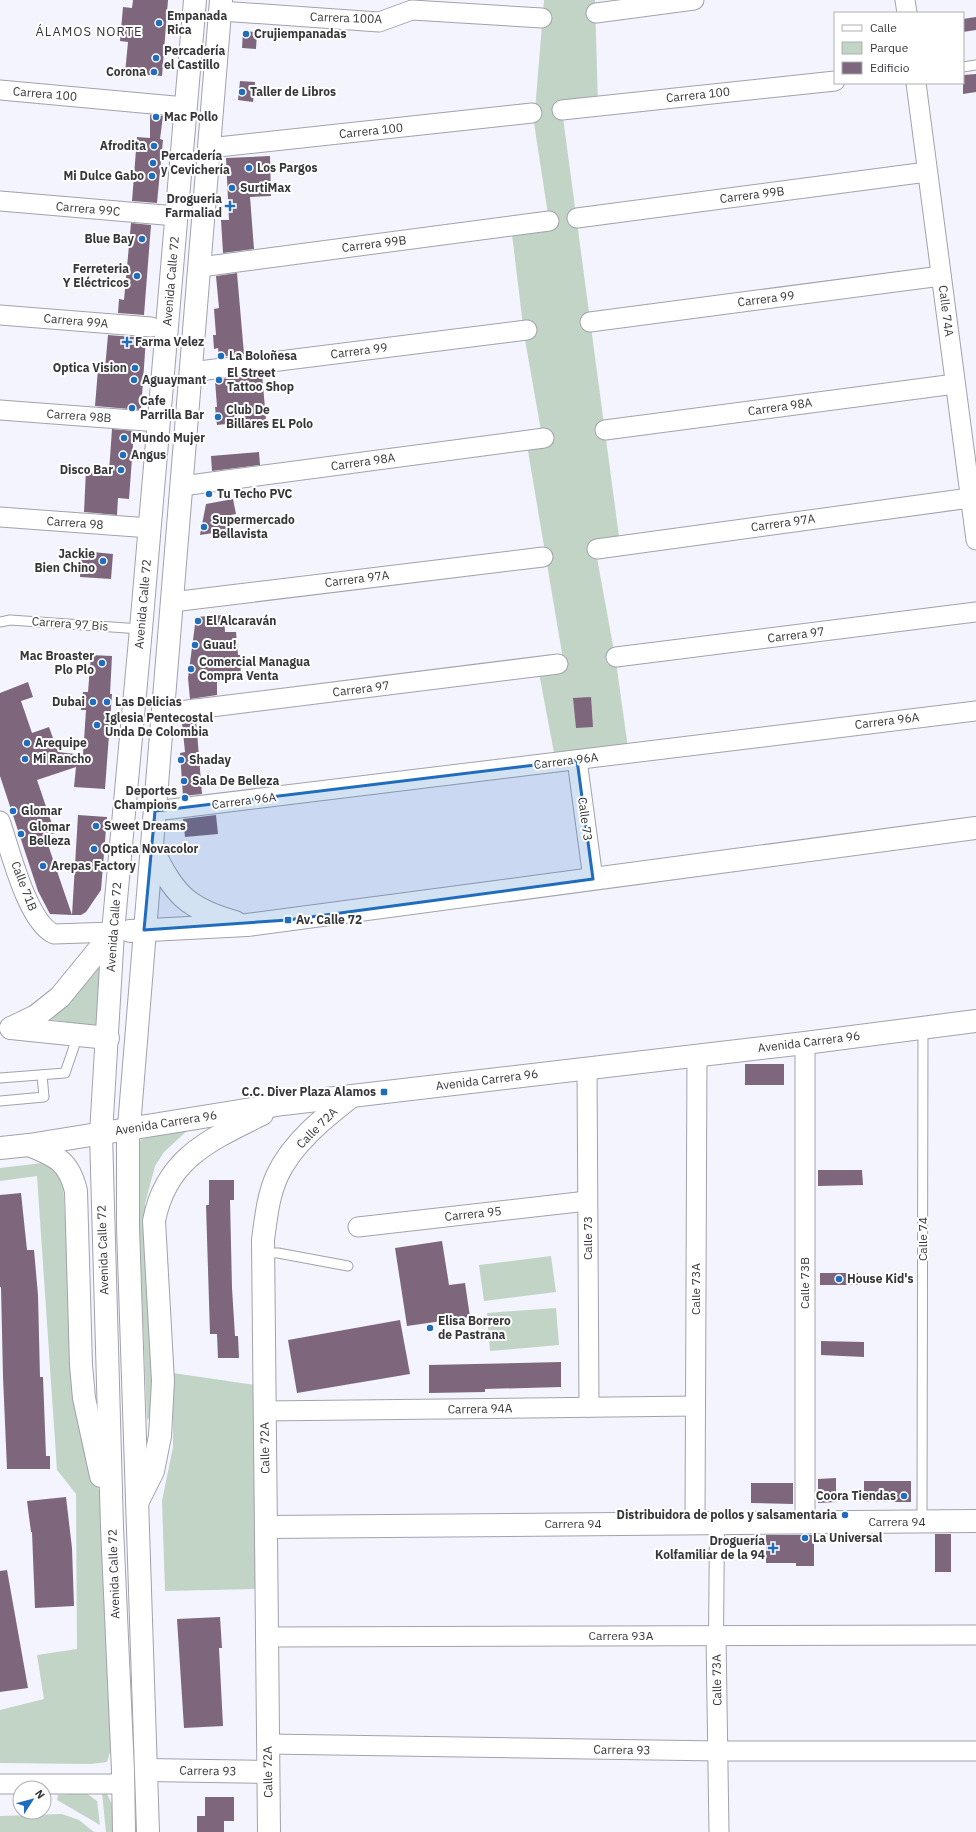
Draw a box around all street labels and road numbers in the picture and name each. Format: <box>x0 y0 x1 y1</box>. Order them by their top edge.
street label: Carrera 100A <box>310 9 383 26</box>
street label: Carrera 100 <box>12 83 78 104</box>
street label: Carrera 100 <box>665 84 731 105</box>
street label: Carrera 100 <box>338 120 404 141</box>
street label: Carrera 99B <box>719 183 785 206</box>
street label: Carrera 99C <box>55 198 121 219</box>
street label: Carrera 99B <box>341 232 407 255</box>
street label: Avenida Calle 72 <box>159 235 182 326</box>
street label: Calle 74A <box>936 284 957 338</box>
street label: Carrera 99 <box>737 288 795 309</box>
street label: Carrera 99A <box>43 310 109 331</box>
street label: Carrera 99 <box>330 340 388 361</box>
street label: Carrera 98A <box>747 395 813 418</box>
street label: Carrera 98B <box>46 406 112 425</box>
street label: Carrera 98A <box>330 450 396 473</box>
street label: Carrera 97A <box>750 511 816 534</box>
street label: Carrera 98 <box>46 513 104 532</box>
street label: Avenida Calle 72 <box>131 558 154 649</box>
street label: Carrera 97A <box>324 567 390 590</box>
street label: Carrera 97 Bis <box>31 613 109 634</box>
street label: Carrera 97 <box>767 624 825 645</box>
street label: Carrera 97 <box>332 678 390 699</box>
street label: Carrera 96A <box>854 709 920 732</box>
street label: Carrera 96A <box>533 749 599 772</box>
street label: Carrera 96A <box>211 789 277 812</box>
street label: Calle 73 <box>575 796 596 842</box>
street label: Calle 71B <box>8 859 41 913</box>
street label: Avenida Calle 72 <box>103 882 124 972</box>
street label: Avenida Carrera 96 <box>757 1028 861 1055</box>
street label: Avenida Carrera 96 <box>435 1066 539 1093</box>
street label: Calle 72A <box>293 1104 340 1151</box>
street label: Avenida Carrera 96 <box>114 1107 218 1138</box>
street label: Carrera 95 <box>444 1203 502 1224</box>
street label: Avenida Calle 72 <box>93 1205 112 1295</box>
street label: Calle 73 <box>580 1216 595 1260</box>
street label: Calle 74 <box>915 1217 930 1261</box>
street label: Calle 73B <box>797 1257 812 1309</box>
street label: Calle 73A <box>688 1263 703 1315</box>
street label: Carrera 94A <box>447 1400 513 1417</box>
street label: Calle 72A <box>257 1422 272 1474</box>
street label: Carrera 94 <box>868 1514 926 1529</box>
street label: Carrera 94 <box>544 1516 602 1531</box>
street label: Avenida Calle 72 <box>104 1529 123 1619</box>
street label: Carrera 93A <box>589 1628 654 1643</box>
street label: Calle 73A <box>709 1654 724 1706</box>
street label: Carrera 93 <box>593 1742 651 1757</box>
street label: Calle 72A <box>260 1746 275 1798</box>
street label: Carrera 93 <box>179 1763 237 1778</box>

